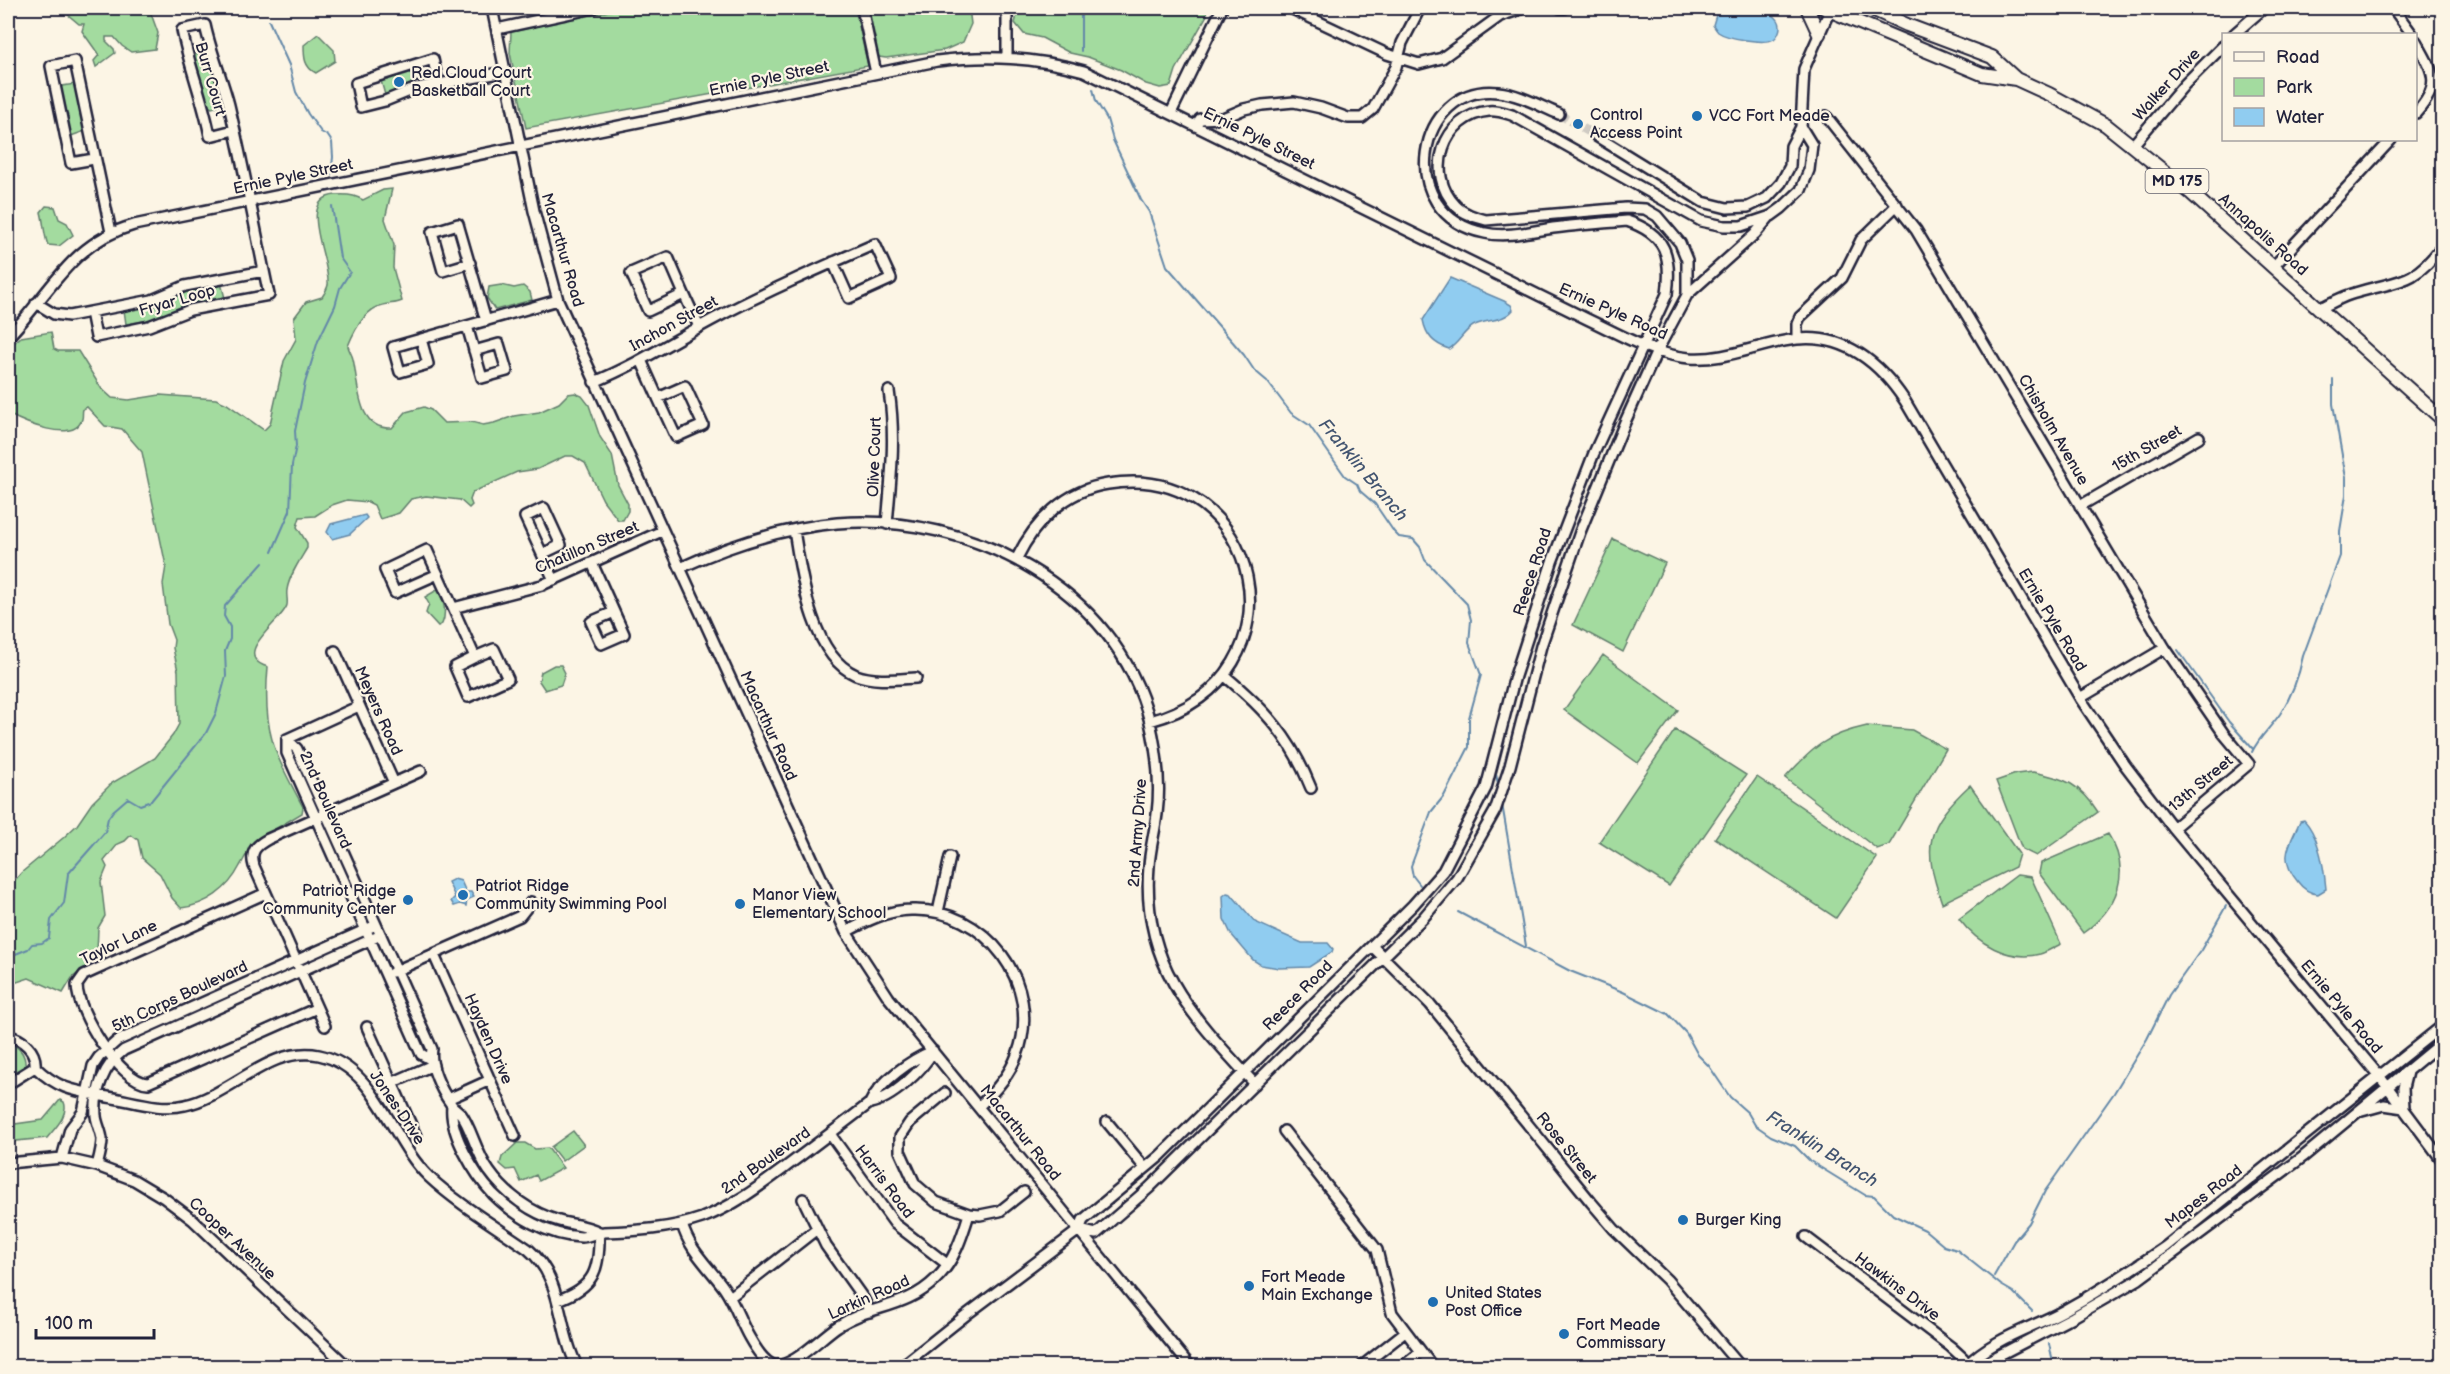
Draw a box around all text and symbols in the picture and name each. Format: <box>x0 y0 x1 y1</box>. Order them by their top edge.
legend <box>2222 33 2417 141</box>
street label: Burr Court <box>190 40 230 118</box>
street label: Walker Drive <box>2129 44 2205 125</box>
text: Road <box>2276 47 2320 68</box>
street label: Ernie Pyle Street <box>707 57 831 101</box>
place label: Red Cloud Court Basketball Court <box>411 64 532 101</box>
marker: Red Cloud Court Basketball Court <box>392 75 406 89</box>
text: Park <box>2276 77 2312 98</box>
street label: Ernie Pyle Street <box>1200 104 1318 174</box>
place label: Control Access Point <box>1590 106 1682 143</box>
place label: VCC Fort Meade <box>1709 107 1830 126</box>
text: Water <box>2276 107 2324 128</box>
marker: VCC Fort Meade <box>1690 109 1704 123</box>
marker: Control Access Point <box>1571 117 1585 131</box>
street label: Ernie Pyle Street <box>231 155 355 199</box>
road number: MD 175 <box>2146 169 2208 193</box>
street label: Annapolis Road <box>2214 190 2312 280</box>
street label: Macarthur Road <box>537 191 587 309</box>
street label: Ernie Pyle Road <box>1556 280 1670 344</box>
street label: Fryar Loop <box>137 281 217 321</box>
street label: Inchon Street <box>627 292 721 356</box>
street label: Chisholm Avenue <box>2014 371 2093 489</box>
water label: Franklin Branch <box>1314 414 1412 526</box>
street label: Olive Court <box>864 416 886 497</box>
street label: 15th Street <box>2109 421 2185 476</box>
street label: Chatillon Street <box>532 518 642 578</box>
street label: Reece Road <box>1510 526 1556 618</box>
street label: Ernie Pyle Road <box>2014 565 2090 675</box>
street label: Meyers Road <box>350 663 406 759</box>
street label: Macarthur Road <box>735 668 801 784</box>
street label: 2nd Boulevard <box>295 748 355 852</box>
street label: 13th Street <box>2165 752 2237 816</box>
street label: 2nd Army Drive <box>1125 778 1151 888</box>
place label: Patriot Ridge Community Swimming Pool <box>475 877 667 914</box>
place label: Patriot Ridge Community Center <box>262 882 396 919</box>
place label: Manor View Elementary School <box>752 886 886 923</box>
marker: Patriot Ridge Community Swimming Pool <box>456 888 470 902</box>
marker: Patriot Ridge Community Center <box>401 893 415 907</box>
marker: Manor View Elementary School <box>733 897 747 911</box>
street label: Taylor Lane <box>77 916 161 970</box>
street label: Ernie Pyle Road <box>2296 956 2386 1058</box>
street label: 5th Corps Boulevard <box>109 957 251 1037</box>
street label: Reece Road <box>1259 957 1337 1035</box>
street label: Hayden Drive <box>460 991 517 1088</box>
street label: Jones Drive <box>365 1067 429 1149</box>
street label: Macarthur Road <box>976 1081 1064 1185</box>
water label: Franklin Branch <box>1762 1106 1882 1192</box>
street label: Rose Street <box>1532 1109 1600 1187</box>
street label: 2nd Boulevard <box>718 1123 814 1199</box>
street label: Harris Road <box>850 1142 918 1222</box>
street label: Mapes Road <box>2162 1161 2246 1233</box>
street label: Cooper Avenue <box>185 1194 280 1285</box>
place label: Burger King <box>1695 1211 1782 1230</box>
marker: Burger King <box>1676 1213 1690 1227</box>
street label: Hawkins Drive <box>1851 1249 1944 1326</box>
place label: Fort Meade Main Exchange <box>1261 1268 1373 1305</box>
street label: Larkin Road <box>825 1272 913 1324</box>
marker: Fort Meade Main Exchange <box>1242 1279 1256 1293</box>
place label: United States Post Office <box>1445 1284 1542 1321</box>
marker: United States Post Office <box>1426 1295 1440 1309</box>
scale bar <box>36 1302 154 1340</box>
text: 100 m <box>45 1313 93 1334</box>
place label: Fort Meade Commissary <box>1576 1316 1666 1353</box>
marker: Fort Meade Commissary <box>1557 1327 1571 1341</box>

